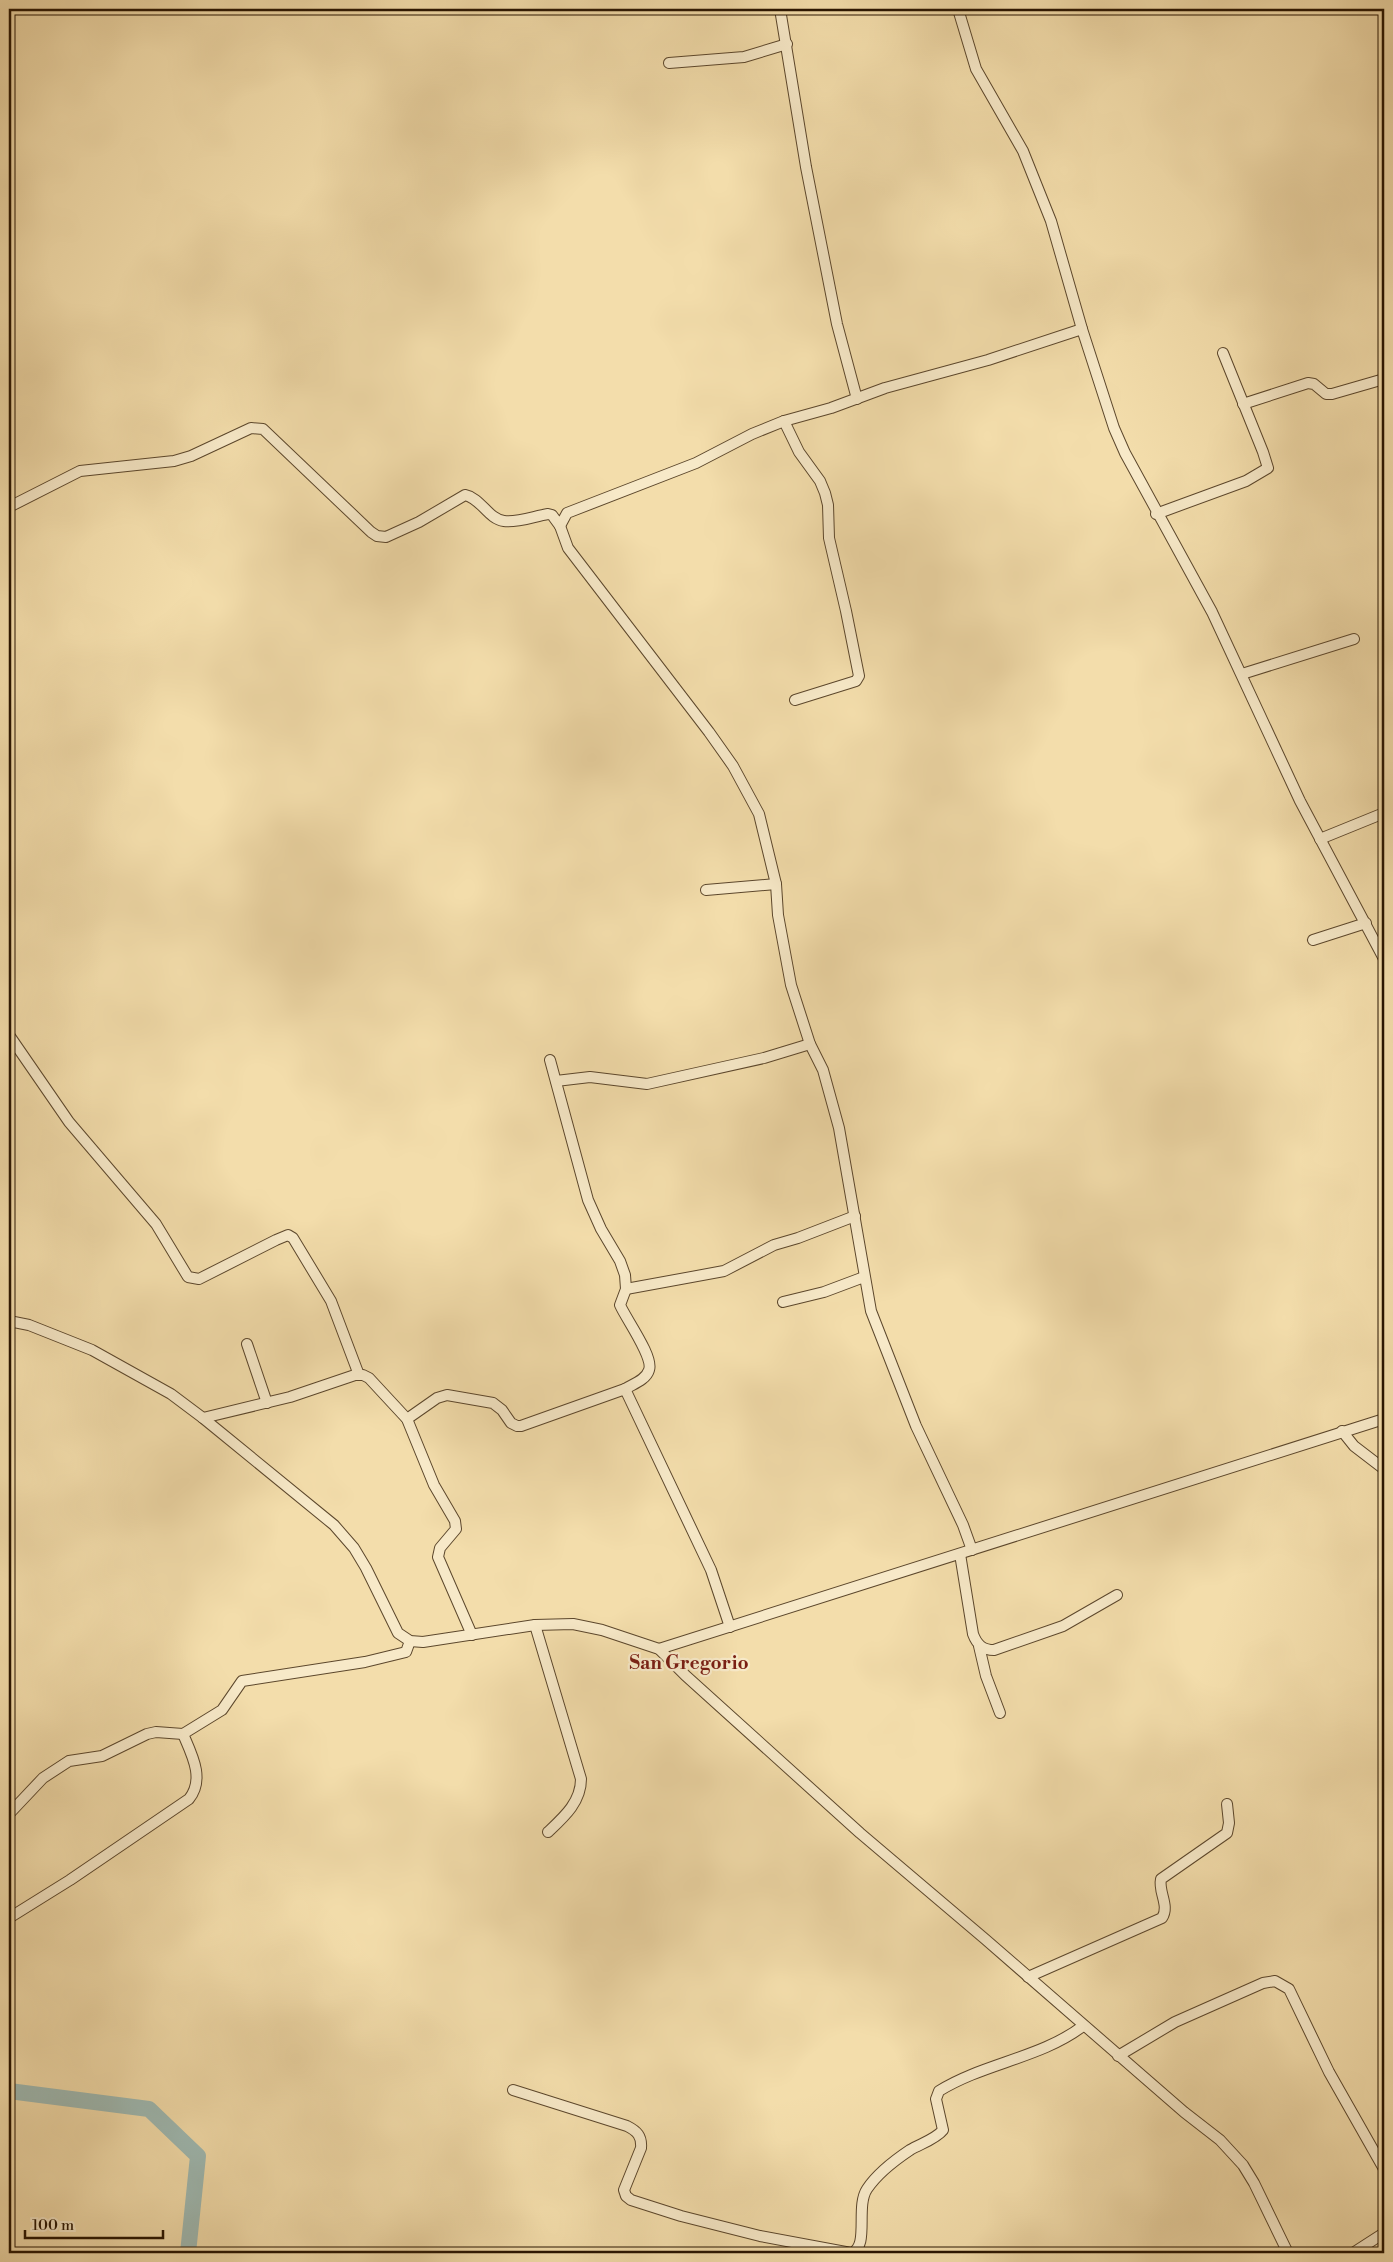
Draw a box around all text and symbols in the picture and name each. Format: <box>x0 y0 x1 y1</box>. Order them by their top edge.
district label: San Gregorio <box>629 1651 749 1675</box>
scale bar <box>25 2207 162 2239</box>
text: 100 m <box>32 2216 74 2235</box>

